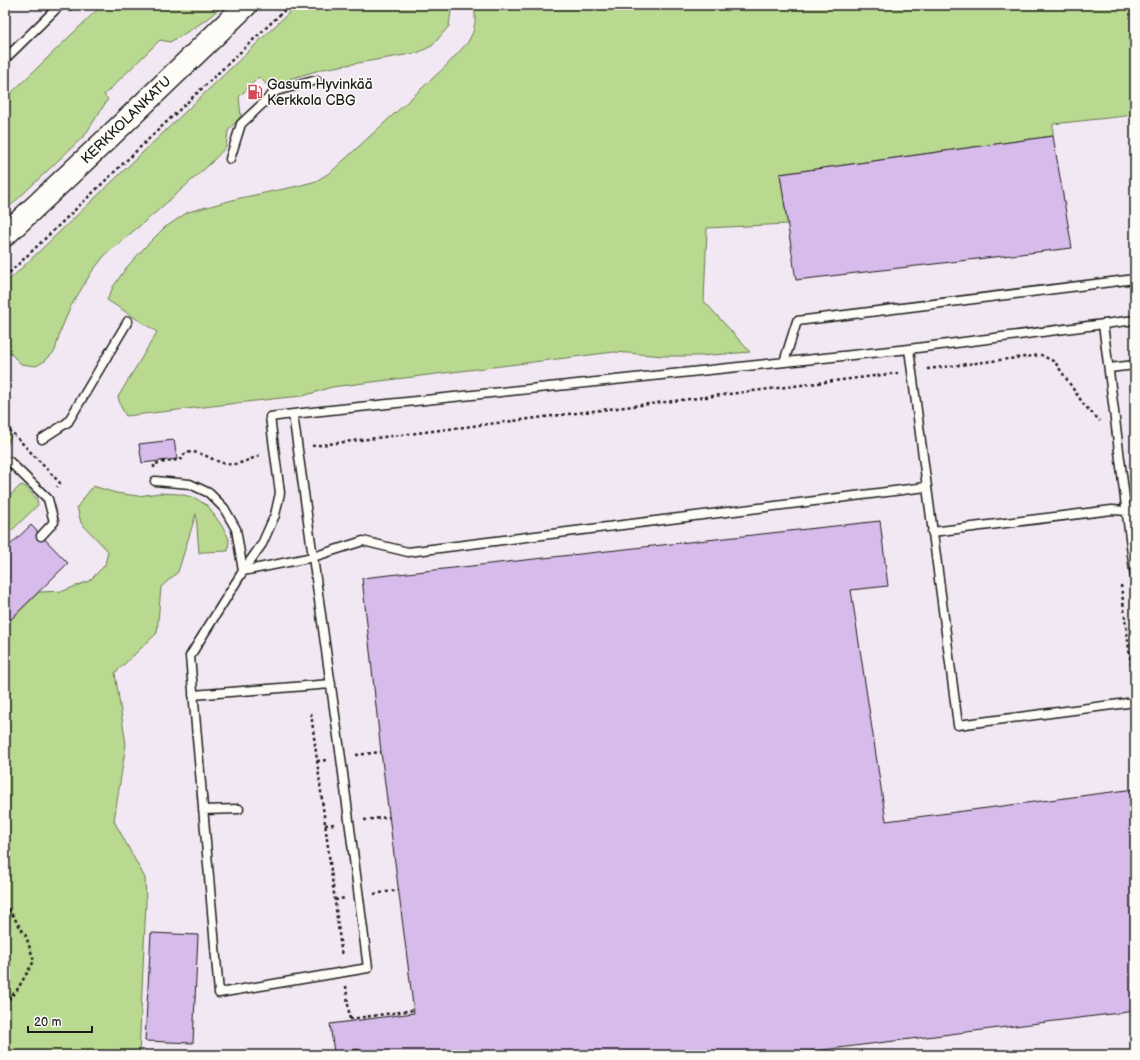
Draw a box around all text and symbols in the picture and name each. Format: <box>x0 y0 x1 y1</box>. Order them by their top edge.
street label: KERKKOLANKATU <box>77 73 175 167</box>
place label: Gasum Hyvinkää Kerkkola CBG <box>267 76 373 109</box>
fuel station icon: Gasum Hyvinkää Kerkkola CBG <box>246 83 264 101</box>
scale bar <box>28 1008 92 1034</box>
text: 20 m <box>34 1015 61 1030</box>

